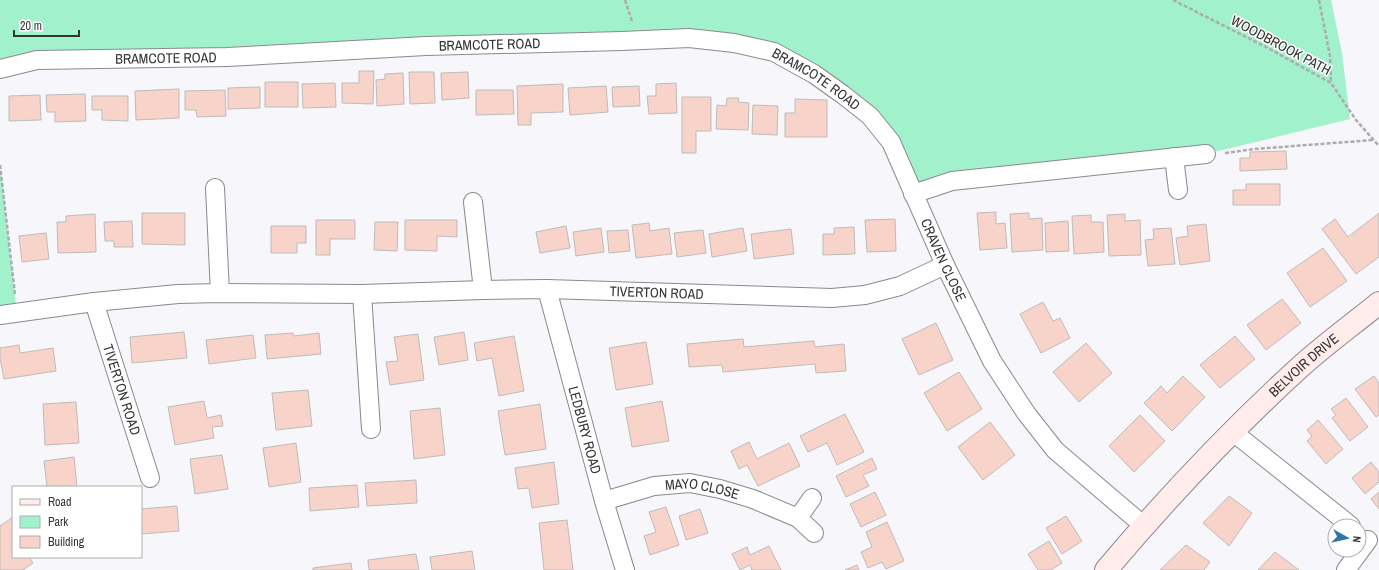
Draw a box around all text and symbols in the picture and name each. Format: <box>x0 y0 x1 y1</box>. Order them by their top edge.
street label: WOODBROOK PATH <box>1228 11 1334 79</box>
scale bar <box>14 12 79 38</box>
text: 20 m <box>20 18 42 34</box>
street label: BRAMCOTE ROAD <box>439 34 541 55</box>
street label: BRAMCOTE ROAD <box>769 44 864 114</box>
street label: BRAMCOTE ROAD <box>115 48 217 68</box>
street label: CRAVEN CLOSE <box>917 216 970 304</box>
street label: TIVERTON ROAD <box>609 282 704 303</box>
street label: BELVOIR DRIVE <box>1265 329 1342 401</box>
street label: TIVERTON ROAD <box>99 342 145 437</box>
street label: LEDBURY ROAD <box>564 384 605 476</box>
street label: MAYO CLOSE <box>664 474 741 503</box>
legend <box>12 486 142 558</box>
text: Road <box>48 494 72 510</box>
text: Park <box>48 514 68 530</box>
north arrow <box>1327 518 1367 558</box>
text: Building <box>48 534 85 550</box>
text: N <box>1350 535 1364 544</box>

